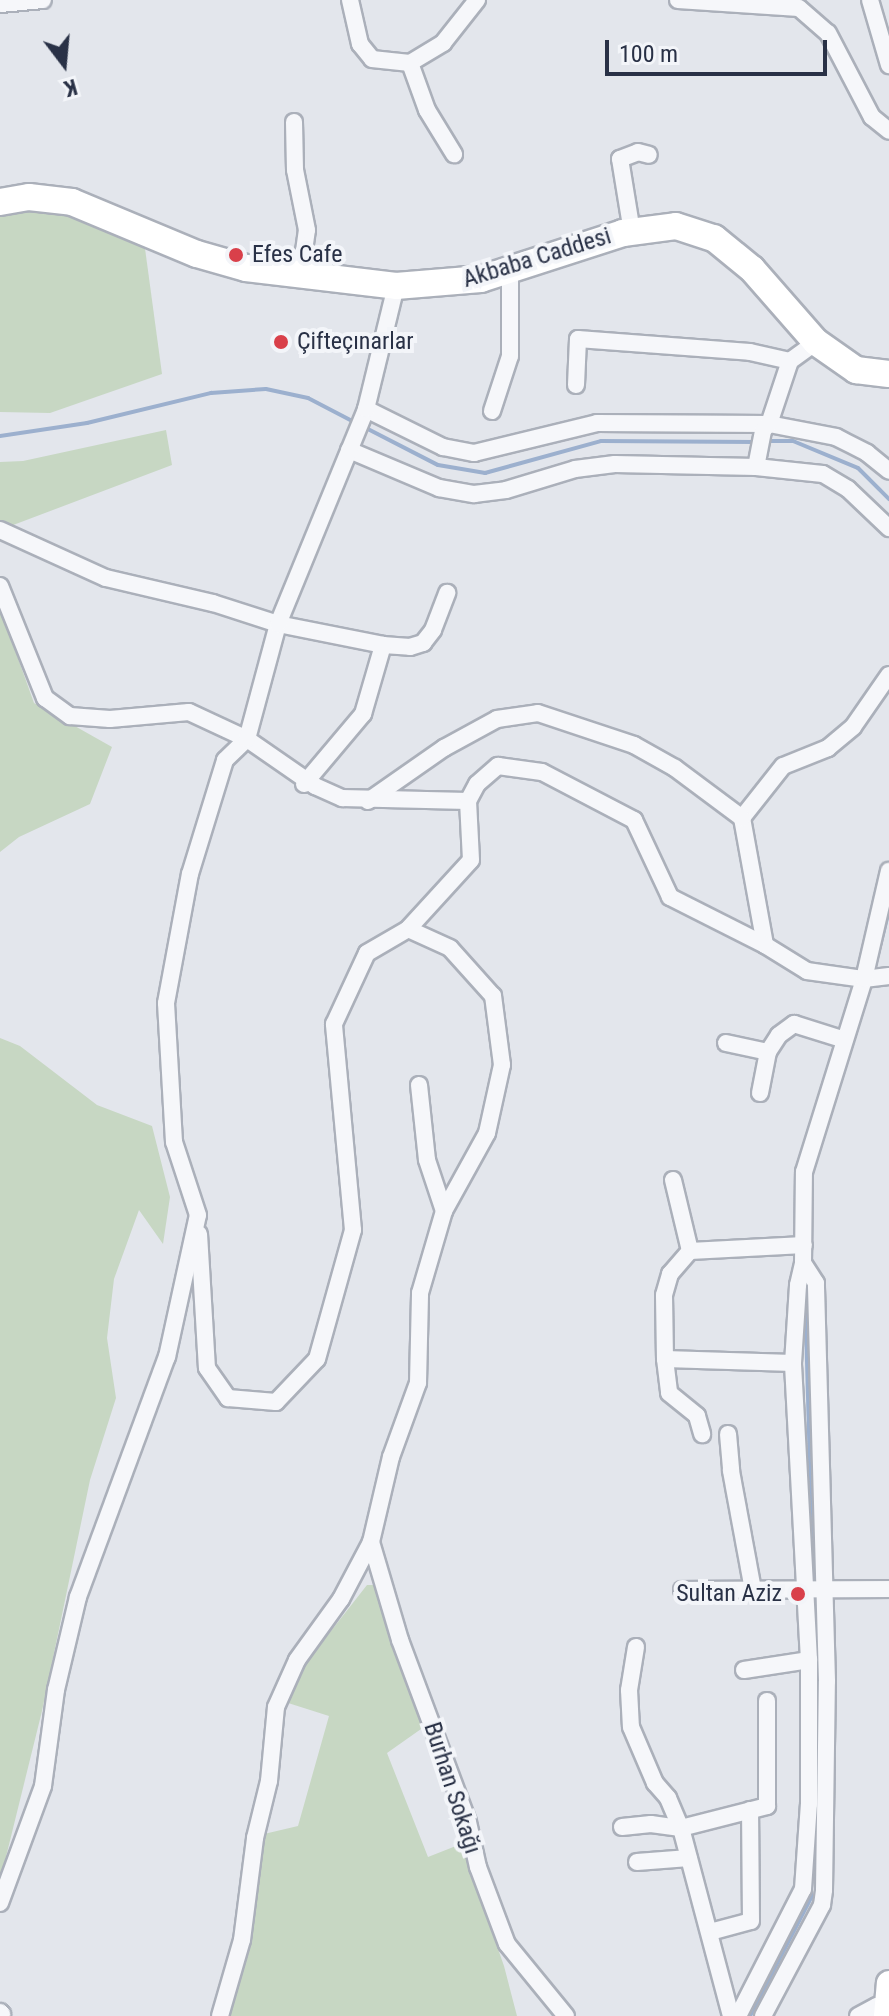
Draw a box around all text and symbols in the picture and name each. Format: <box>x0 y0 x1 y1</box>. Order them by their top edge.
north arrow <box>24 24 104 104</box>
scale bar <box>609 24 831 74</box>
text: 100 m <box>619 40 678 68</box>
text: K <box>61 74 80 101</box>
street label: Akbaba Caddesi <box>459 222 615 294</box>
place label: Efes Cafe <box>252 241 342 269</box>
marker: Efes Cafe <box>227 246 245 264</box>
place label: Çifteçınarlar <box>297 328 414 356</box>
marker: Çifteçınarlar <box>272 333 290 351</box>
place label: Sultan Aziz <box>676 1580 782 1608</box>
marker: Sultan Aziz <box>789 1585 807 1603</box>
street label: Burhan Sokağı <box>417 1719 487 1857</box>

